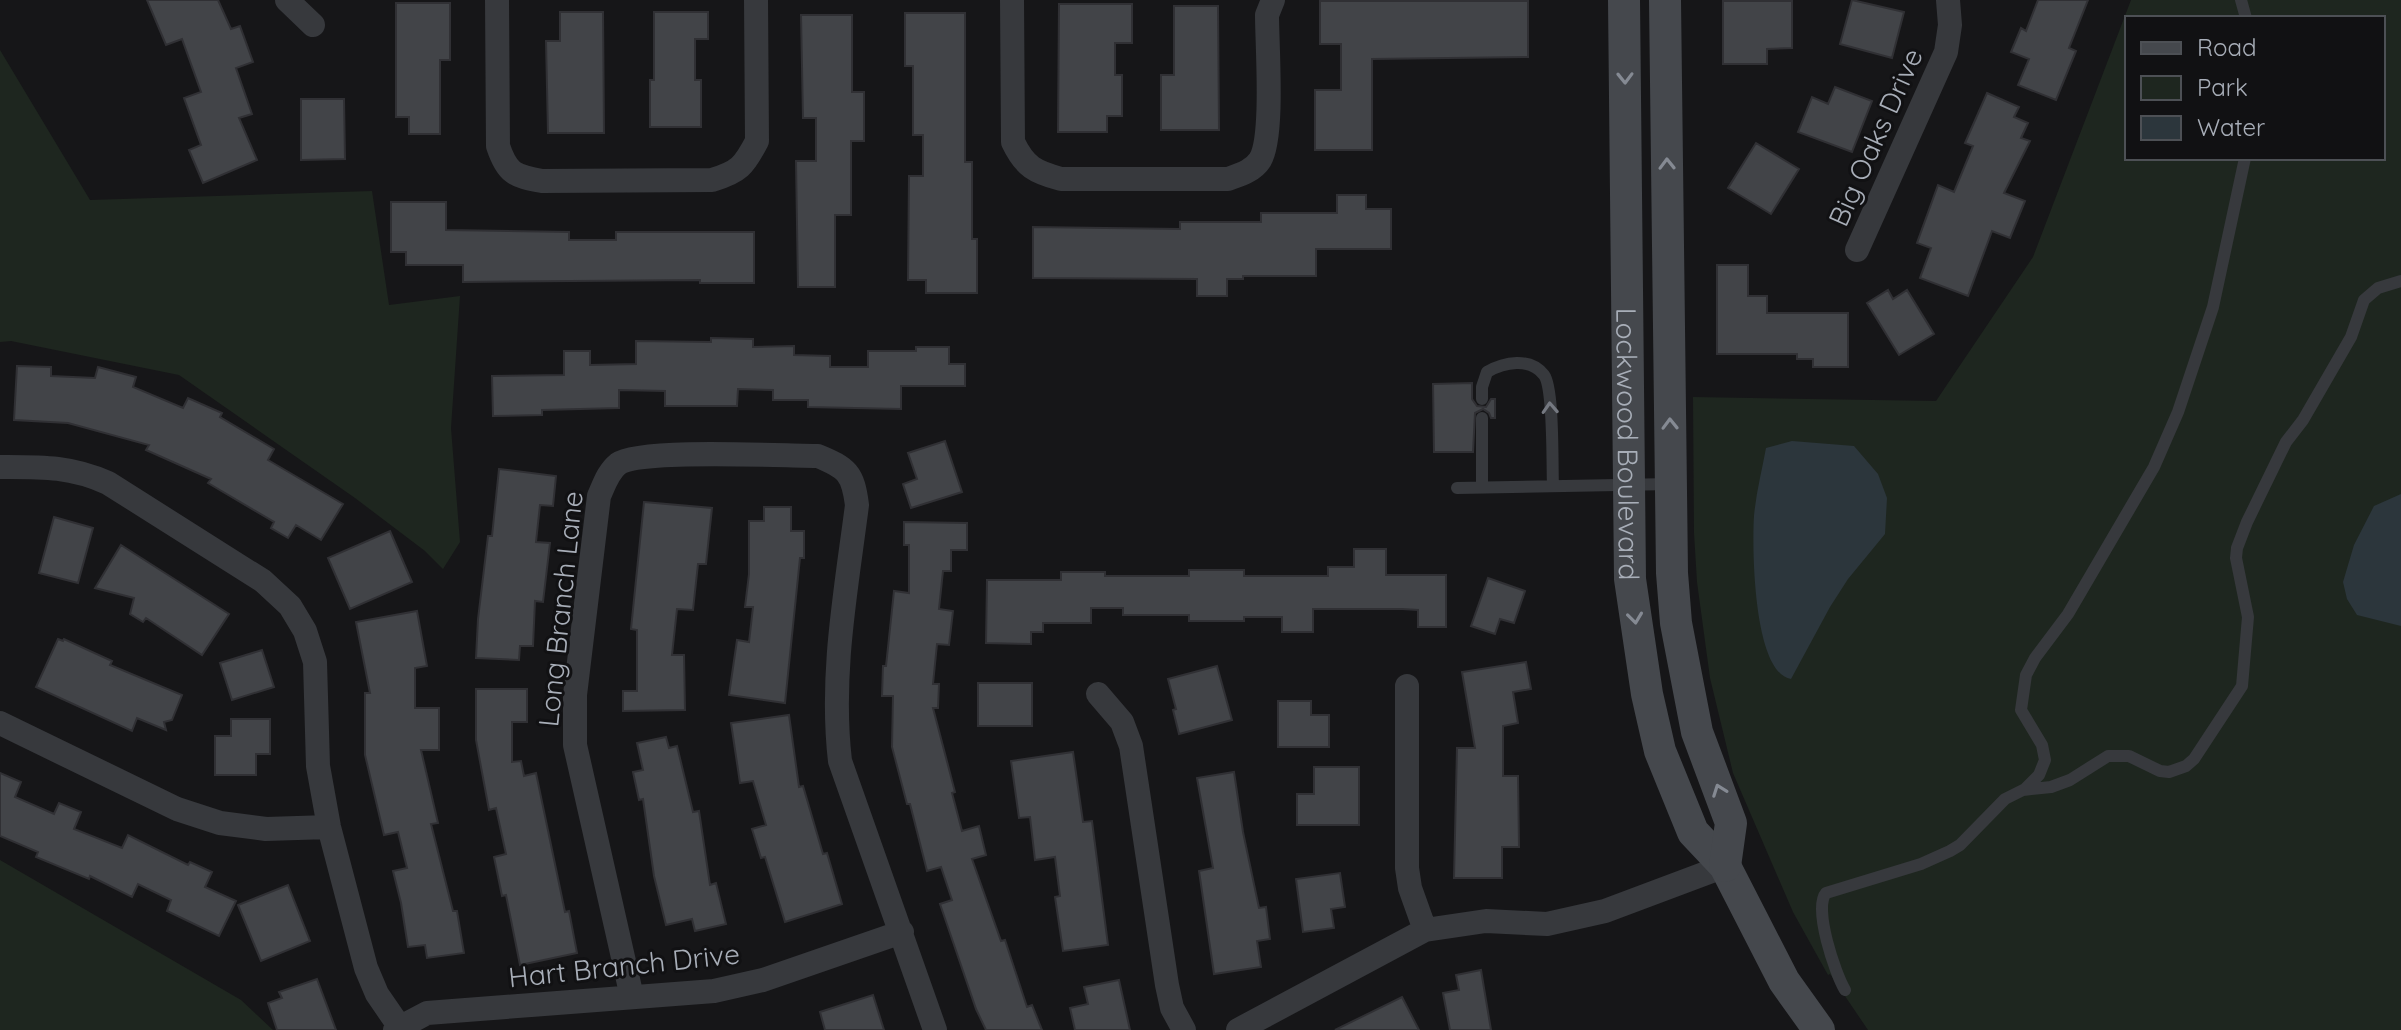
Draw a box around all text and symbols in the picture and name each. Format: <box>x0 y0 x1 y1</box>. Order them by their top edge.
legend <box>2125 16 2385 160</box>
text: Road <box>2197 32 2257 62</box>
street label: Big Oaks Drive <box>1820 43 1930 231</box>
one-way arrow <box>1616 72 1634 85</box>
text: Park <box>2197 72 2248 102</box>
text: Water <box>2197 112 2265 142</box>
one-way arrow <box>1658 157 1676 170</box>
street label: Lockwood Boulevard <box>1610 307 1648 580</box>
one-way arrow <box>1542 401 1559 414</box>
one-way arrow <box>1661 417 1679 430</box>
street label: Long Branch Lane <box>530 489 590 729</box>
one-way arrow <box>1626 611 1643 625</box>
one-way arrow <box>1712 784 1729 798</box>
street label: Hart Branch Drive <box>507 935 741 995</box>

